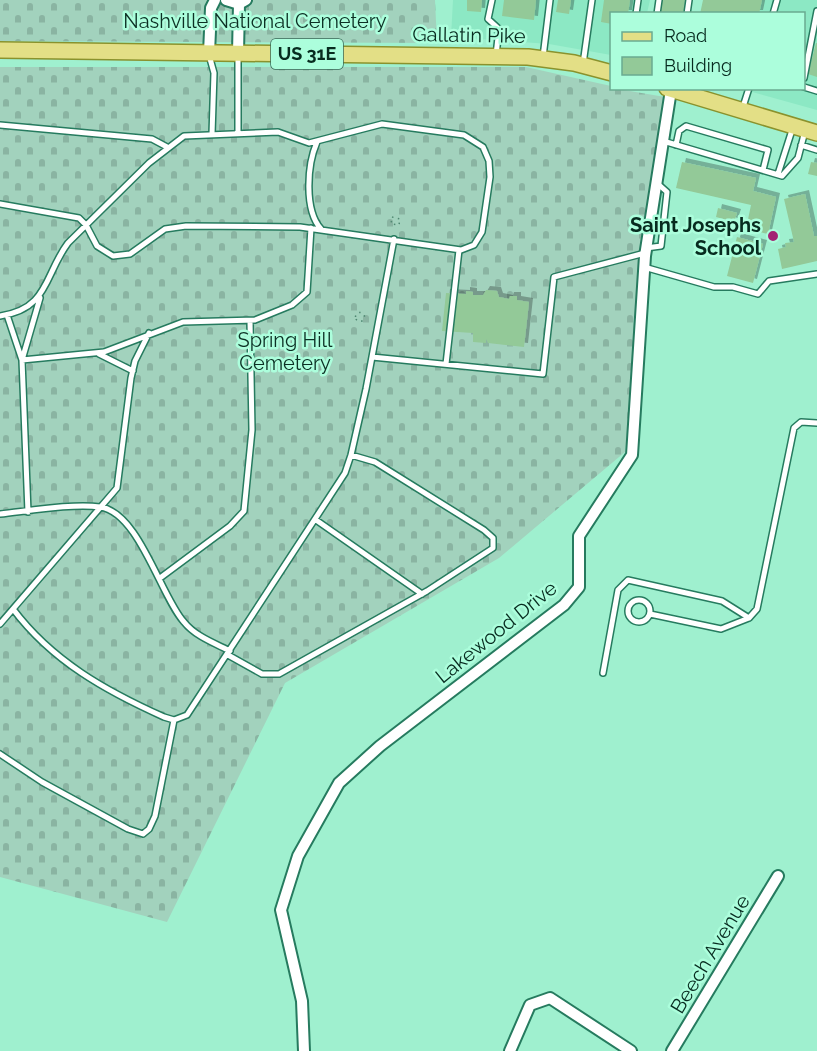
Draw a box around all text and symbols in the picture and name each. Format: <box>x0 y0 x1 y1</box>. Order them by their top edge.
park label: Nashville National Cemetery <box>123 9 387 33</box>
legend <box>610 12 805 90</box>
street label: Gallatin Pike <box>412 22 526 48</box>
text: Road <box>664 25 707 46</box>
road number: US 31E <box>271 39 343 69</box>
text: Building <box>664 55 732 76</box>
place label: Saint Josephs School <box>630 213 762 260</box>
marker: Saint Josephs School <box>766 229 780 243</box>
park label: Spring Hill Cemetery <box>238 328 333 375</box>
street label: Lakewood Drive <box>431 576 562 688</box>
street label: Beech Avenue <box>665 890 755 1018</box>

